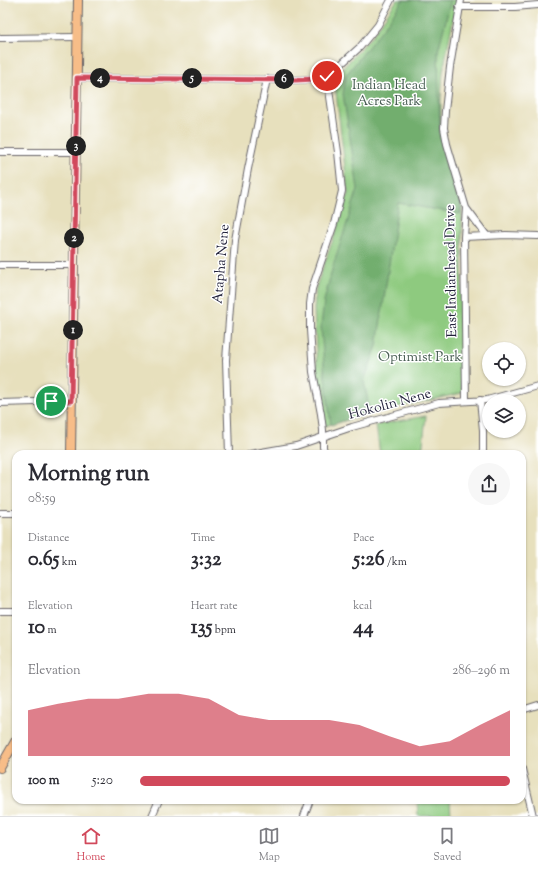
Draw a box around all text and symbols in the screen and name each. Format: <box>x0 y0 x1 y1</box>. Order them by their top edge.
pin <box>310 59 344 93</box>
icon: check <box>316 65 338 87</box>
pin: 4 <box>90 68 110 88</box>
pin: 5 <box>182 68 202 88</box>
pin: 6 <box>274 69 294 89</box>
text: 4 <box>97 70 103 86</box>
text: 5 <box>190 70 194 86</box>
text: 6 <box>281 71 287 87</box>
park label: Indian Head Acres Park <box>352 76 426 112</box>
pin: 3 <box>66 136 86 156</box>
text: 3 <box>74 138 78 154</box>
street label: East Indianhead Drive <box>441 204 463 338</box>
street label: Atapha Nene <box>209 223 235 305</box>
pin: 2 <box>64 228 84 248</box>
text: 2 <box>71 230 77 246</box>
pin: 1 <box>63 320 83 340</box>
text: 1 <box>71 322 75 338</box>
map controls <box>482 342 526 438</box>
button: locate <box>482 342 526 386</box>
park label: Optimist Park <box>378 348 462 368</box>
pin <box>34 384 68 418</box>
street label: Hokolin Nene <box>346 384 434 426</box>
icon: arrive <box>40 390 62 412</box>
button: layers <box>482 394 526 438</box>
text: Morning run <box>28 459 150 491</box>
button: share <box>468 463 510 505</box>
text: 08:59 <box>28 490 56 508</box>
text: Distance <box>28 530 69 546</box>
text: Time <box>191 530 215 546</box>
text: Pace <box>353 530 374 546</box>
text: 0.65 <box>28 546 59 575</box>
text: 3:32 <box>191 546 221 575</box>
text: 5:26 <box>353 546 385 575</box>
text: km <box>59 554 77 570</box>
text: /km <box>385 554 407 570</box>
text: Elevation <box>28 598 73 614</box>
text: Heart rate <box>191 598 238 614</box>
text: kcal <box>353 598 372 614</box>
text: 10 <box>28 614 45 643</box>
text: 135 <box>191 614 212 643</box>
text: 44 <box>353 614 374 643</box>
text: m <box>45 622 57 638</box>
text: bpm <box>212 622 236 638</box>
text: Elevation <box>28 662 81 680</box>
text: 286–296 m <box>452 662 510 680</box>
text: 100 m <box>28 772 60 790</box>
text: 5:20 <box>92 772 113 790</box>
tab: Home <box>76 825 105 865</box>
tab: Map <box>258 825 280 865</box>
tab: Saved <box>433 825 462 865</box>

